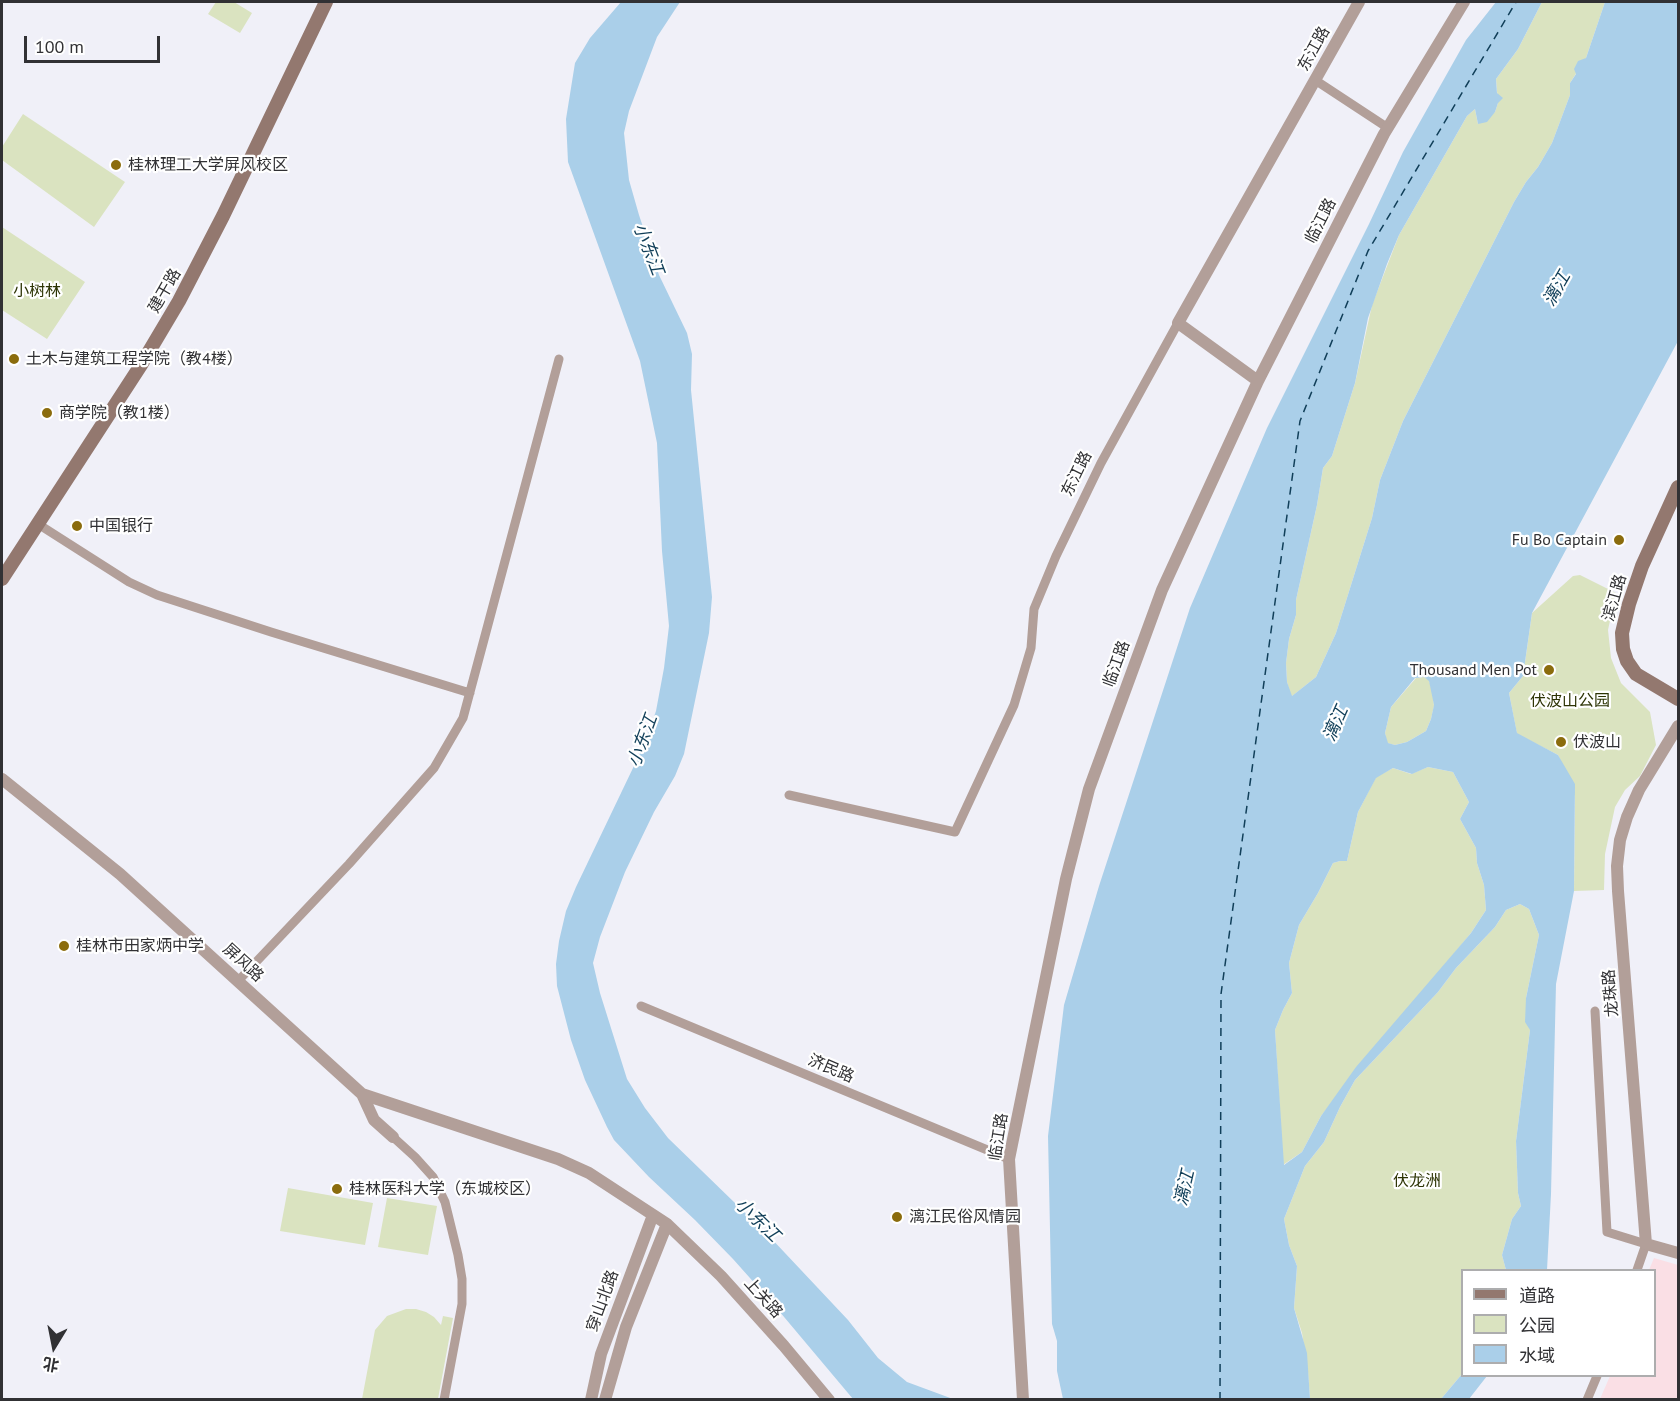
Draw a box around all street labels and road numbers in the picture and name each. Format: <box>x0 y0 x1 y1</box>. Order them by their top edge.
street label: 东江路 <box>1294 23 1334 75</box>
street label: 临江路 <box>1302 195 1340 247</box>
street label: 建干路 <box>145 265 185 317</box>
street label: 东江路 <box>1058 448 1096 500</box>
street label: 滨江路 <box>1599 572 1631 624</box>
street label: 临江路 <box>1100 638 1134 690</box>
street label: 屏风路 <box>219 940 267 986</box>
street label: 龙珠路 <box>1599 968 1623 1018</box>
street label: 济民路 <box>805 1051 857 1087</box>
street label: 临江路 <box>986 1112 1012 1162</box>
street label: 穿山北路 <box>583 1268 623 1334</box>
street label: 上关路 <box>740 1274 786 1322</box>

